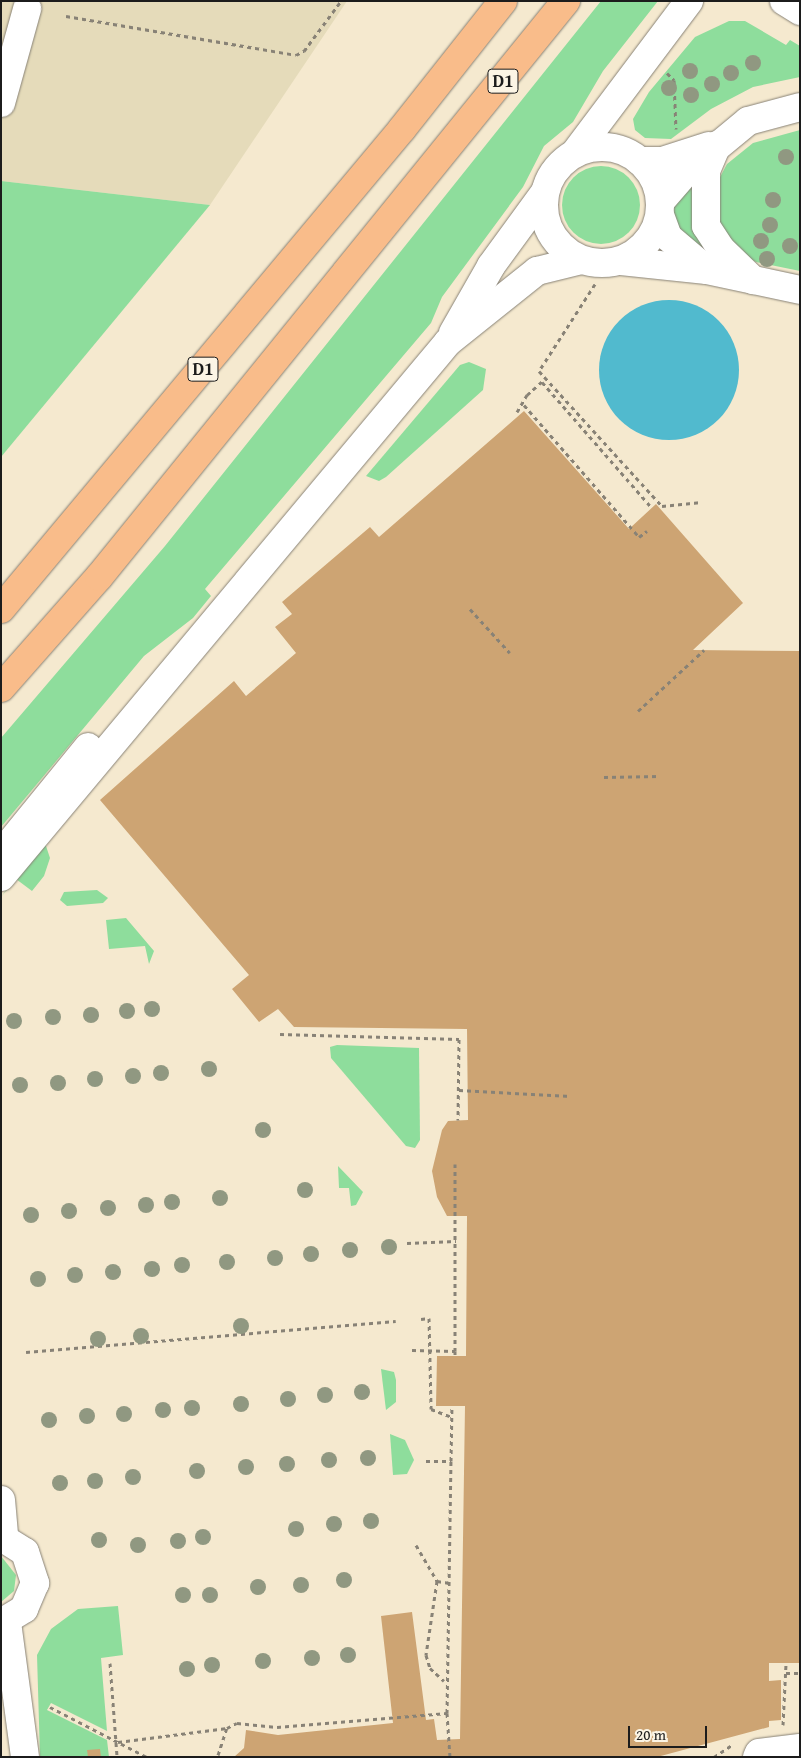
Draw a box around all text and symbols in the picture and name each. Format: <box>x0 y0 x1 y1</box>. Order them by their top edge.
road number: D1 <box>487 66 519 96</box>
road number: D1 <box>187 354 219 384</box>
scale bar <box>631 1716 710 1748</box>
text: 20 m <box>636 1724 666 1745</box>

